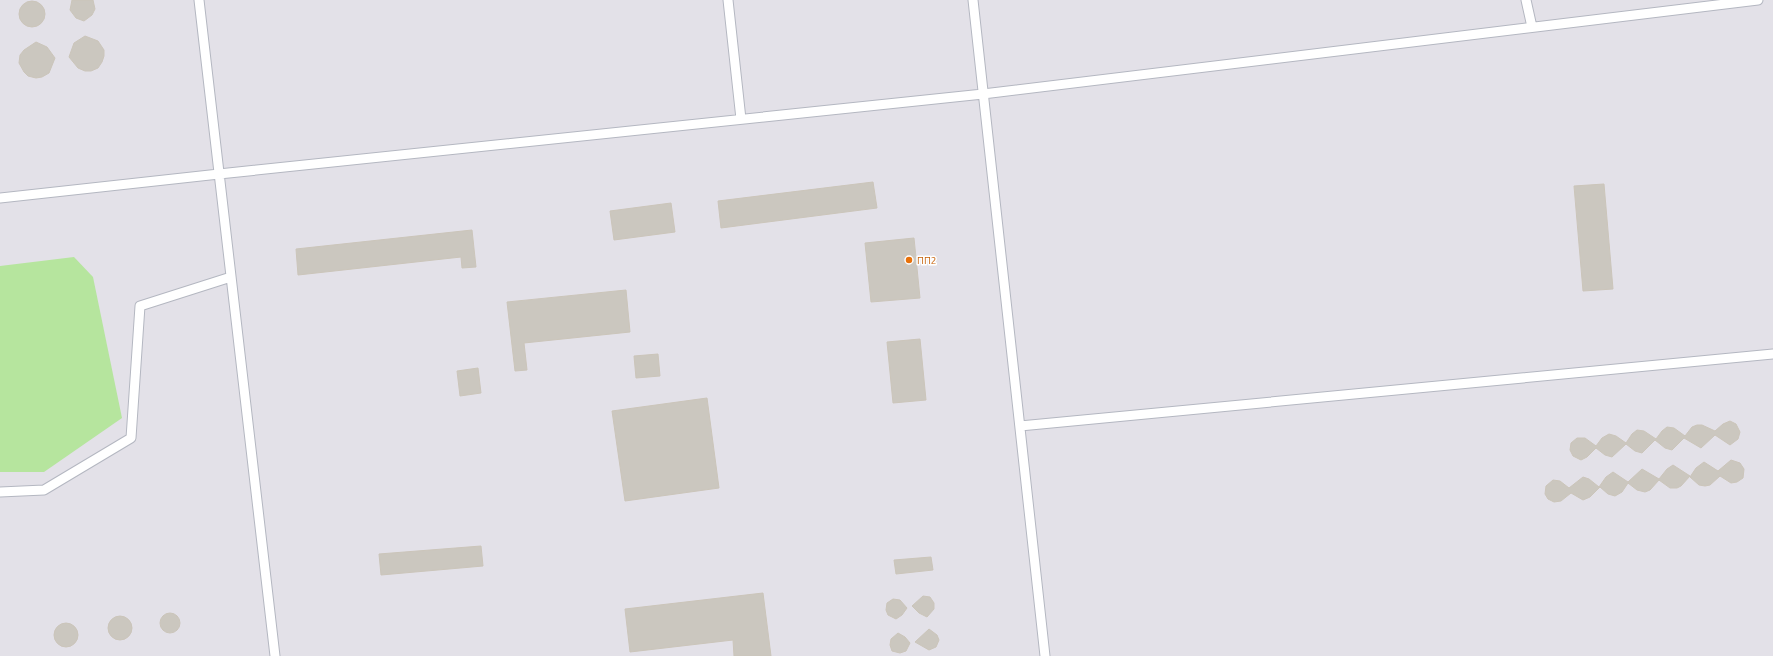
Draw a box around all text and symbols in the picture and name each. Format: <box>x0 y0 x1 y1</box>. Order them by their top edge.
marker: ПП2 <box>904 255 914 265</box>
place label: ПП2 <box>917 255 936 266</box>

